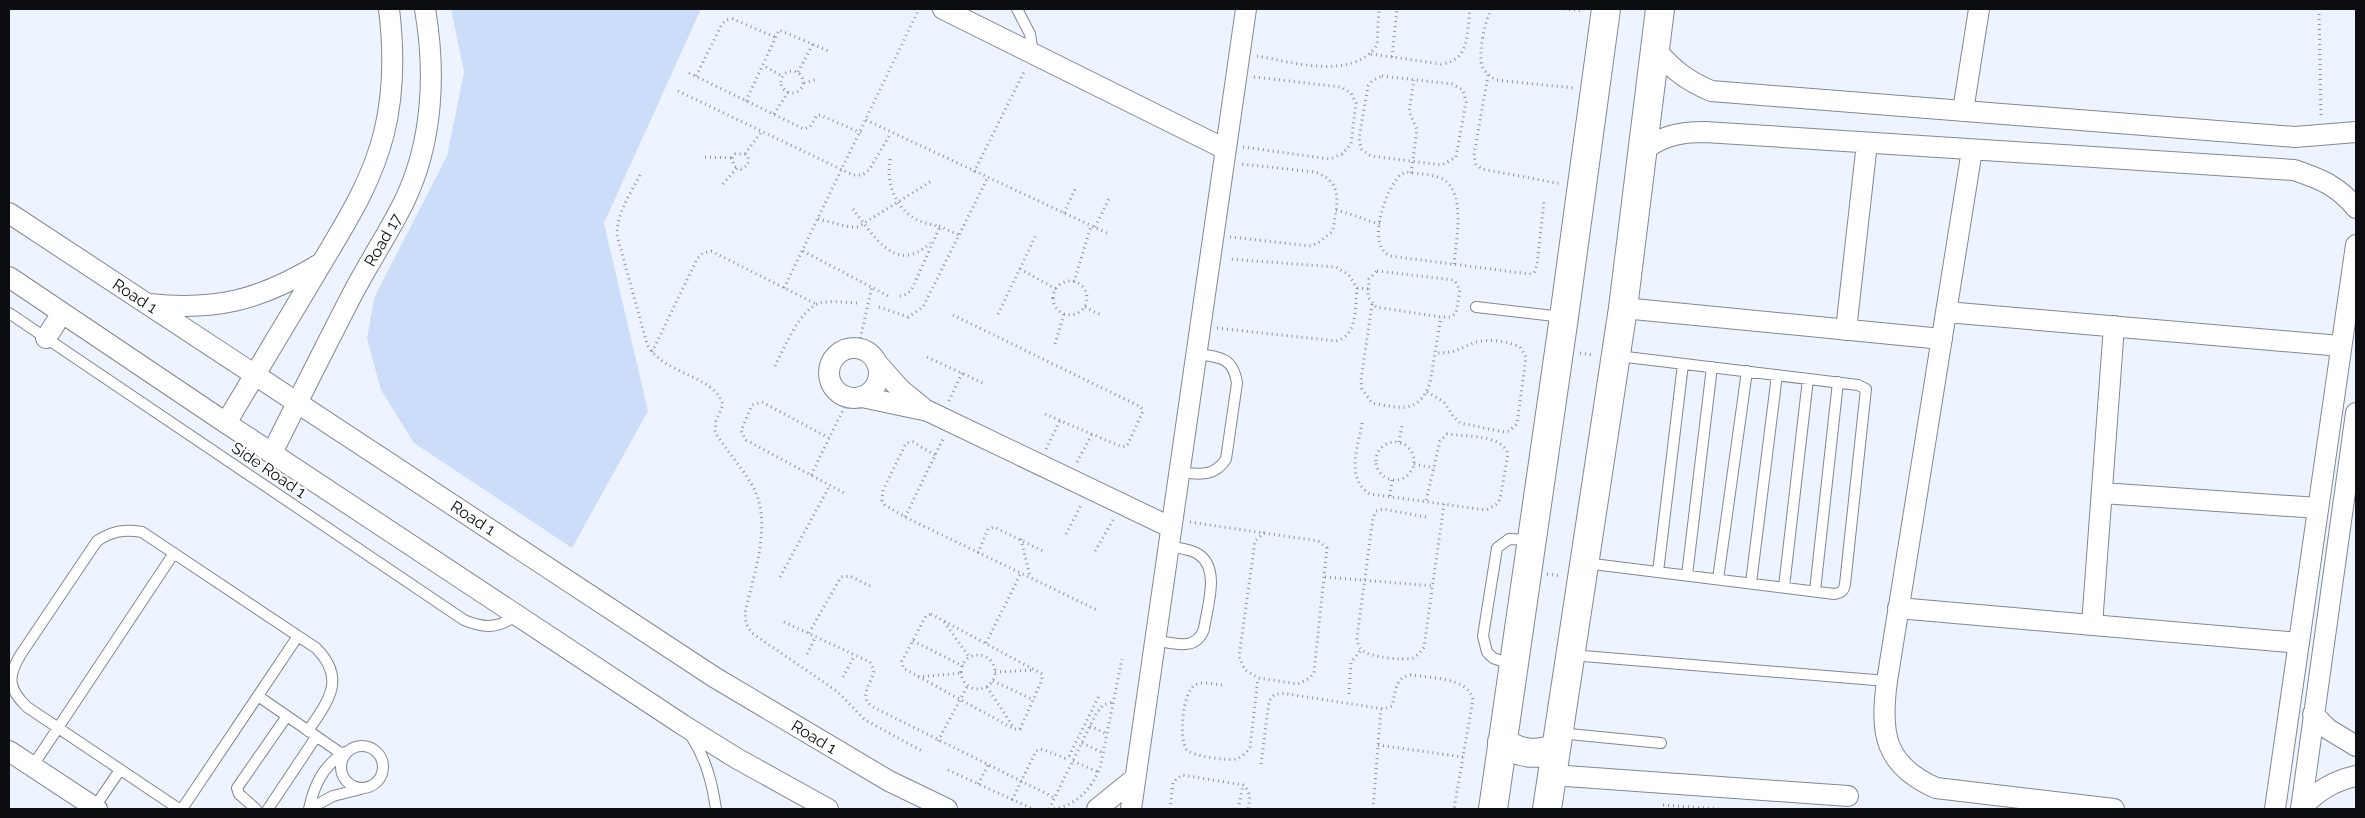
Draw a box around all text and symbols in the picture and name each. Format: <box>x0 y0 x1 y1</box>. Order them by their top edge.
street label: Road 17 <box>360 210 406 270</box>
street label: Road 1 <box>109 275 161 317</box>
street label: Side Road 1 <box>228 438 310 502</box>
street label: Road 1 <box>447 497 499 539</box>
street label: Road 1 <box>788 716 840 758</box>

